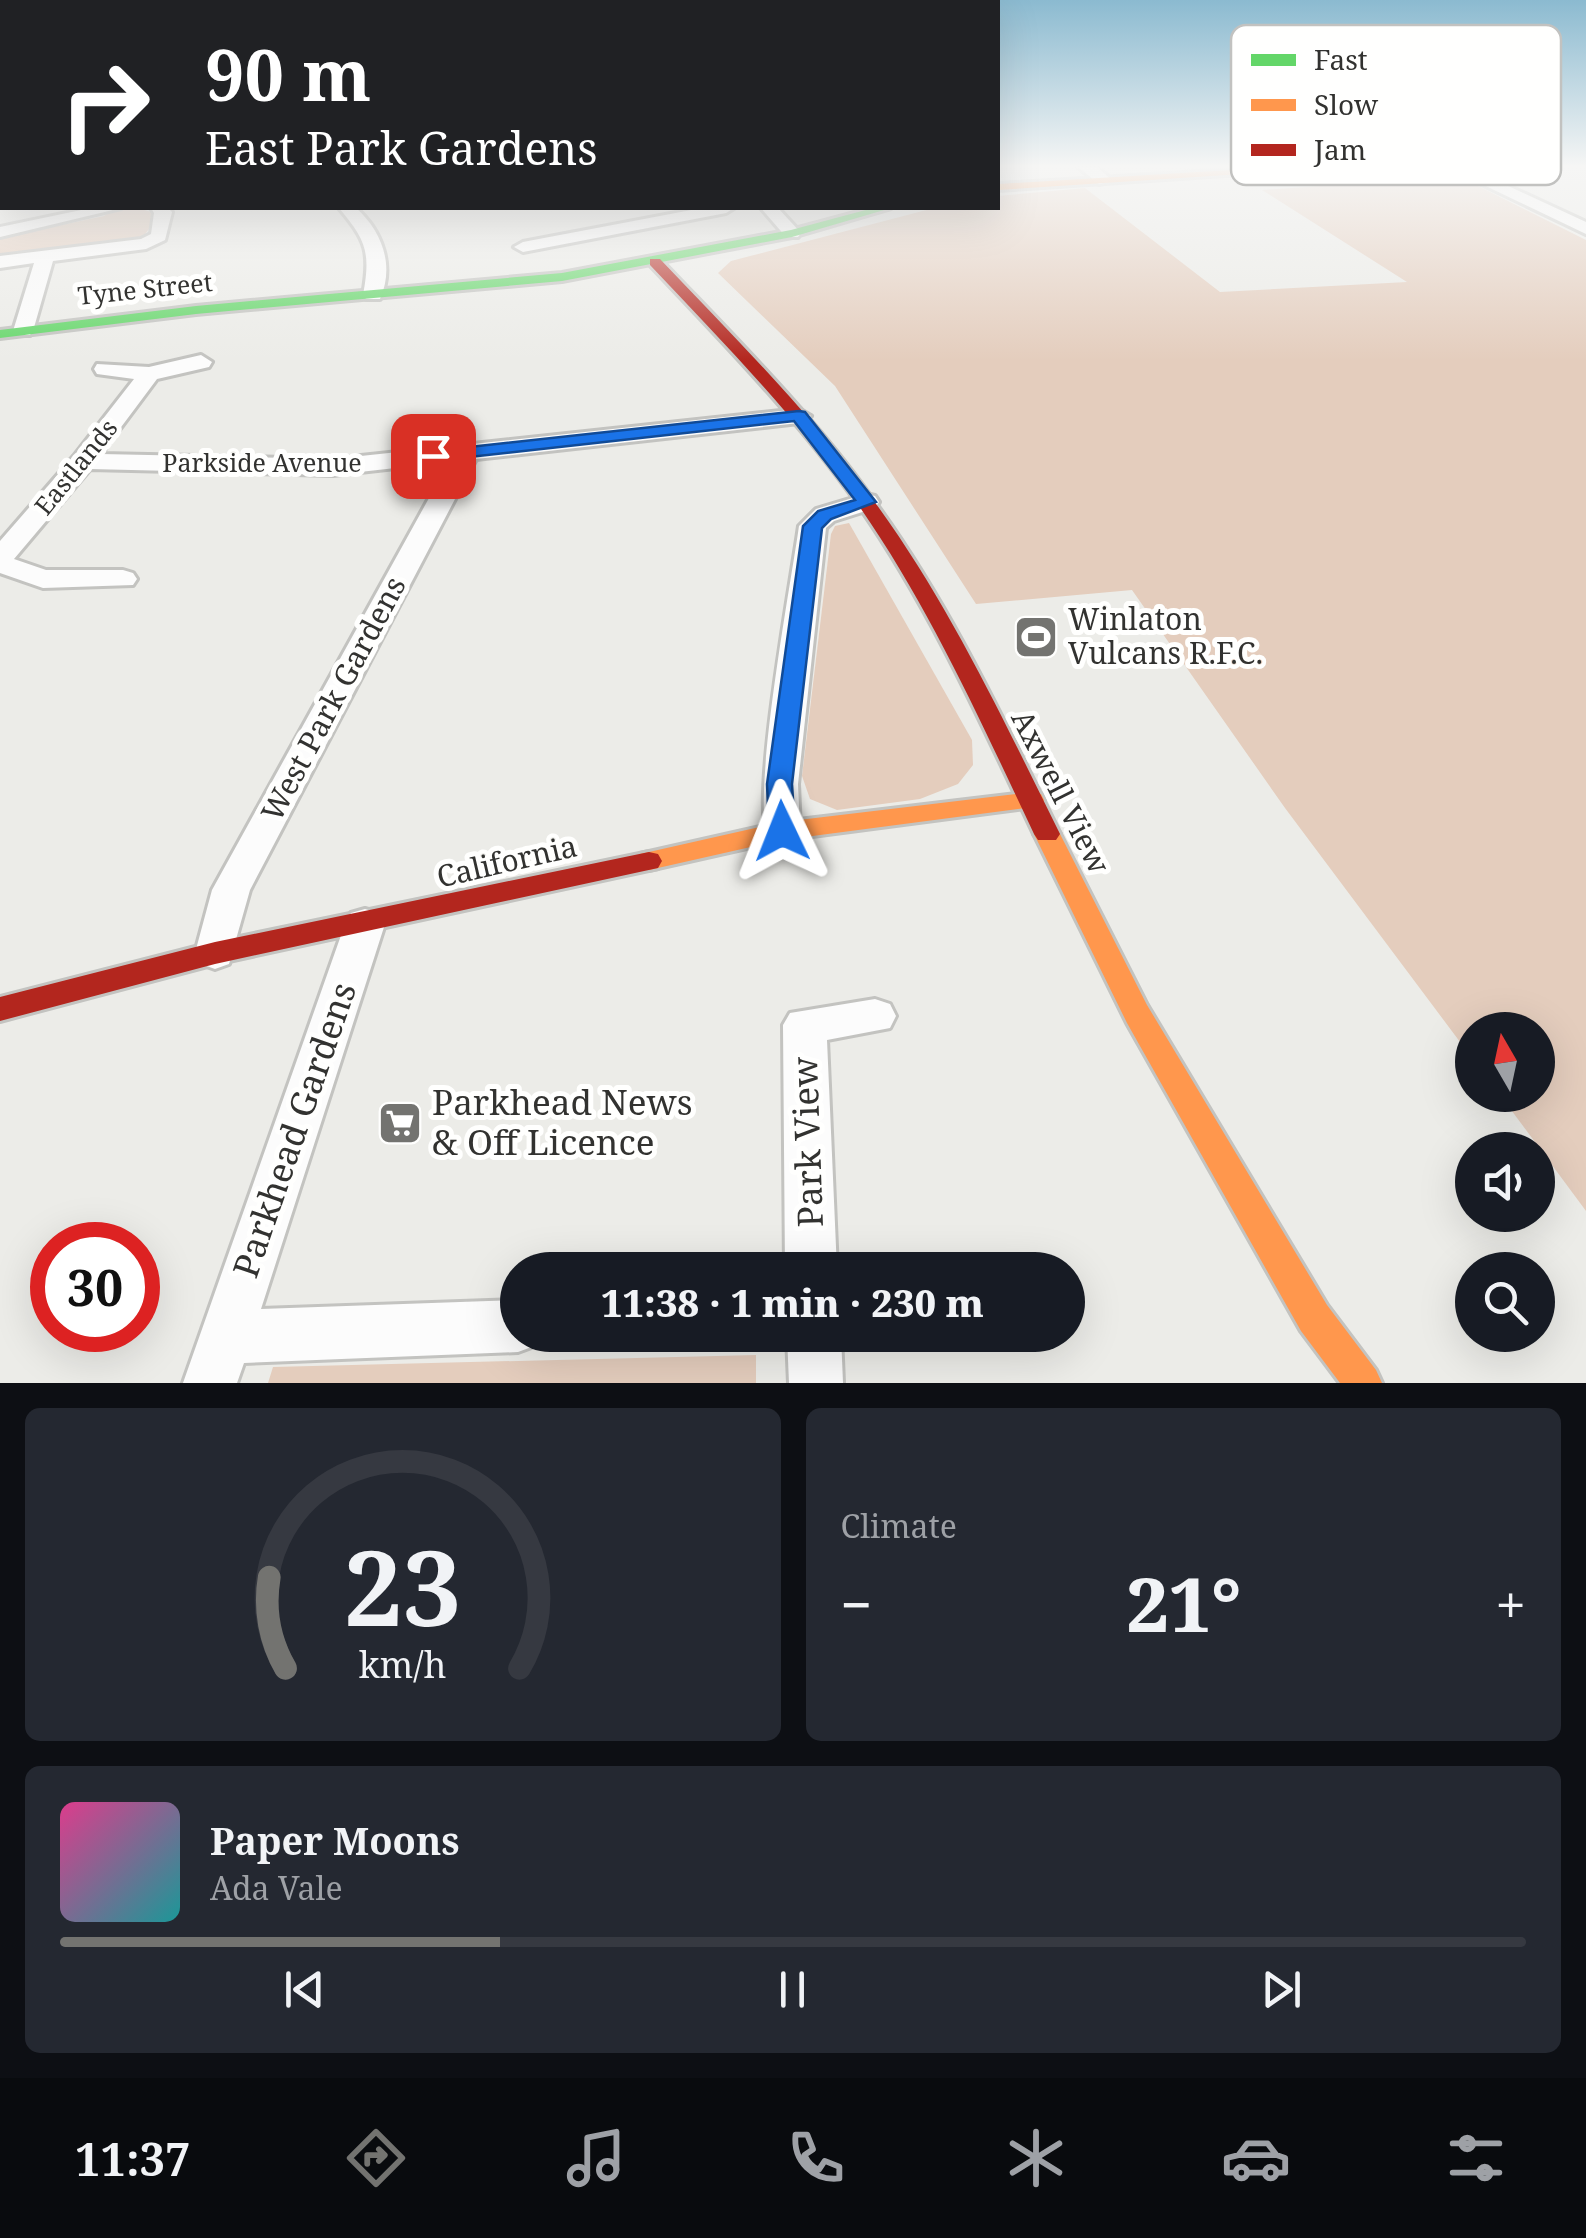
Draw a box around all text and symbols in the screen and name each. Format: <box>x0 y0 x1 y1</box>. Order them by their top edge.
legend <box>1231 25 1561 185</box>
text: 90 m <box>205 26 371 122</box>
icon: right <box>40 40 170 170</box>
text: Fast <box>1314 40 1368 78</box>
text: Slow <box>1314 85 1379 123</box>
text: East Park Gardens <box>205 117 598 178</box>
text: Jam <box>1313 130 1366 168</box>
street label: Tyne Street <box>76 264 214 312</box>
street label: Eastlands <box>26 411 124 521</box>
pin <box>391 414 476 499</box>
icon: arrive <box>406 429 461 484</box>
street label: Parkside Avenue <box>162 445 362 479</box>
street label: West Park Gardens <box>251 569 415 828</box>
place label: Winlaton Vulcans R.F.C. <box>1068 598 1263 673</box>
sports icon: Winlaton Vulcans R.F.C. <box>1013 614 1059 660</box>
street label: Axwell View <box>1003 702 1120 880</box>
position arrow <box>730 779 834 883</box>
street label: California <box>433 825 581 897</box>
street label: Parkhead Gardens <box>221 976 366 1283</box>
north arrow <box>1455 1012 1555 1112</box>
map controls <box>1455 1012 1555 1352</box>
street label: Park View <box>780 1055 833 1228</box>
place label: Parkhead News & Off Licence <box>432 1078 692 1165</box>
supermarket icon: Parkhead News & Off Licence <box>377 1100 423 1146</box>
button: sound <box>1455 1132 1555 1232</box>
speed limit sign: 30 <box>30 1222 160 1352</box>
button: search <box>1455 1252 1555 1352</box>
text: 11:38 · 1 min · 230 m <box>601 1276 984 1328</box>
text: Climate <box>841 1504 957 1547</box>
text: 23 <box>344 1515 462 1656</box>
text: 21° <box>1126 1552 1241 1654</box>
text: − <box>841 1566 872 1641</box>
text: + <box>1495 1566 1526 1641</box>
text: km/h <box>359 1640 447 1688</box>
text: Paper Moons <box>210 1814 460 1866</box>
text: Ada Vale <box>210 1866 343 1909</box>
icon: previous <box>277 1962 332 2017</box>
icon: pause <box>765 1962 820 2017</box>
icon: next <box>1254 1962 1309 2017</box>
icon: directions <box>341 2123 411 2193</box>
icon: music <box>561 2123 631 2193</box>
icon: phone <box>781 2123 851 2193</box>
icon: climate <box>1001 2123 1071 2193</box>
icon: car <box>1221 2123 1291 2193</box>
icon: filters <box>1441 2123 1511 2193</box>
text: 11:37 <box>75 2128 190 2189</box>

